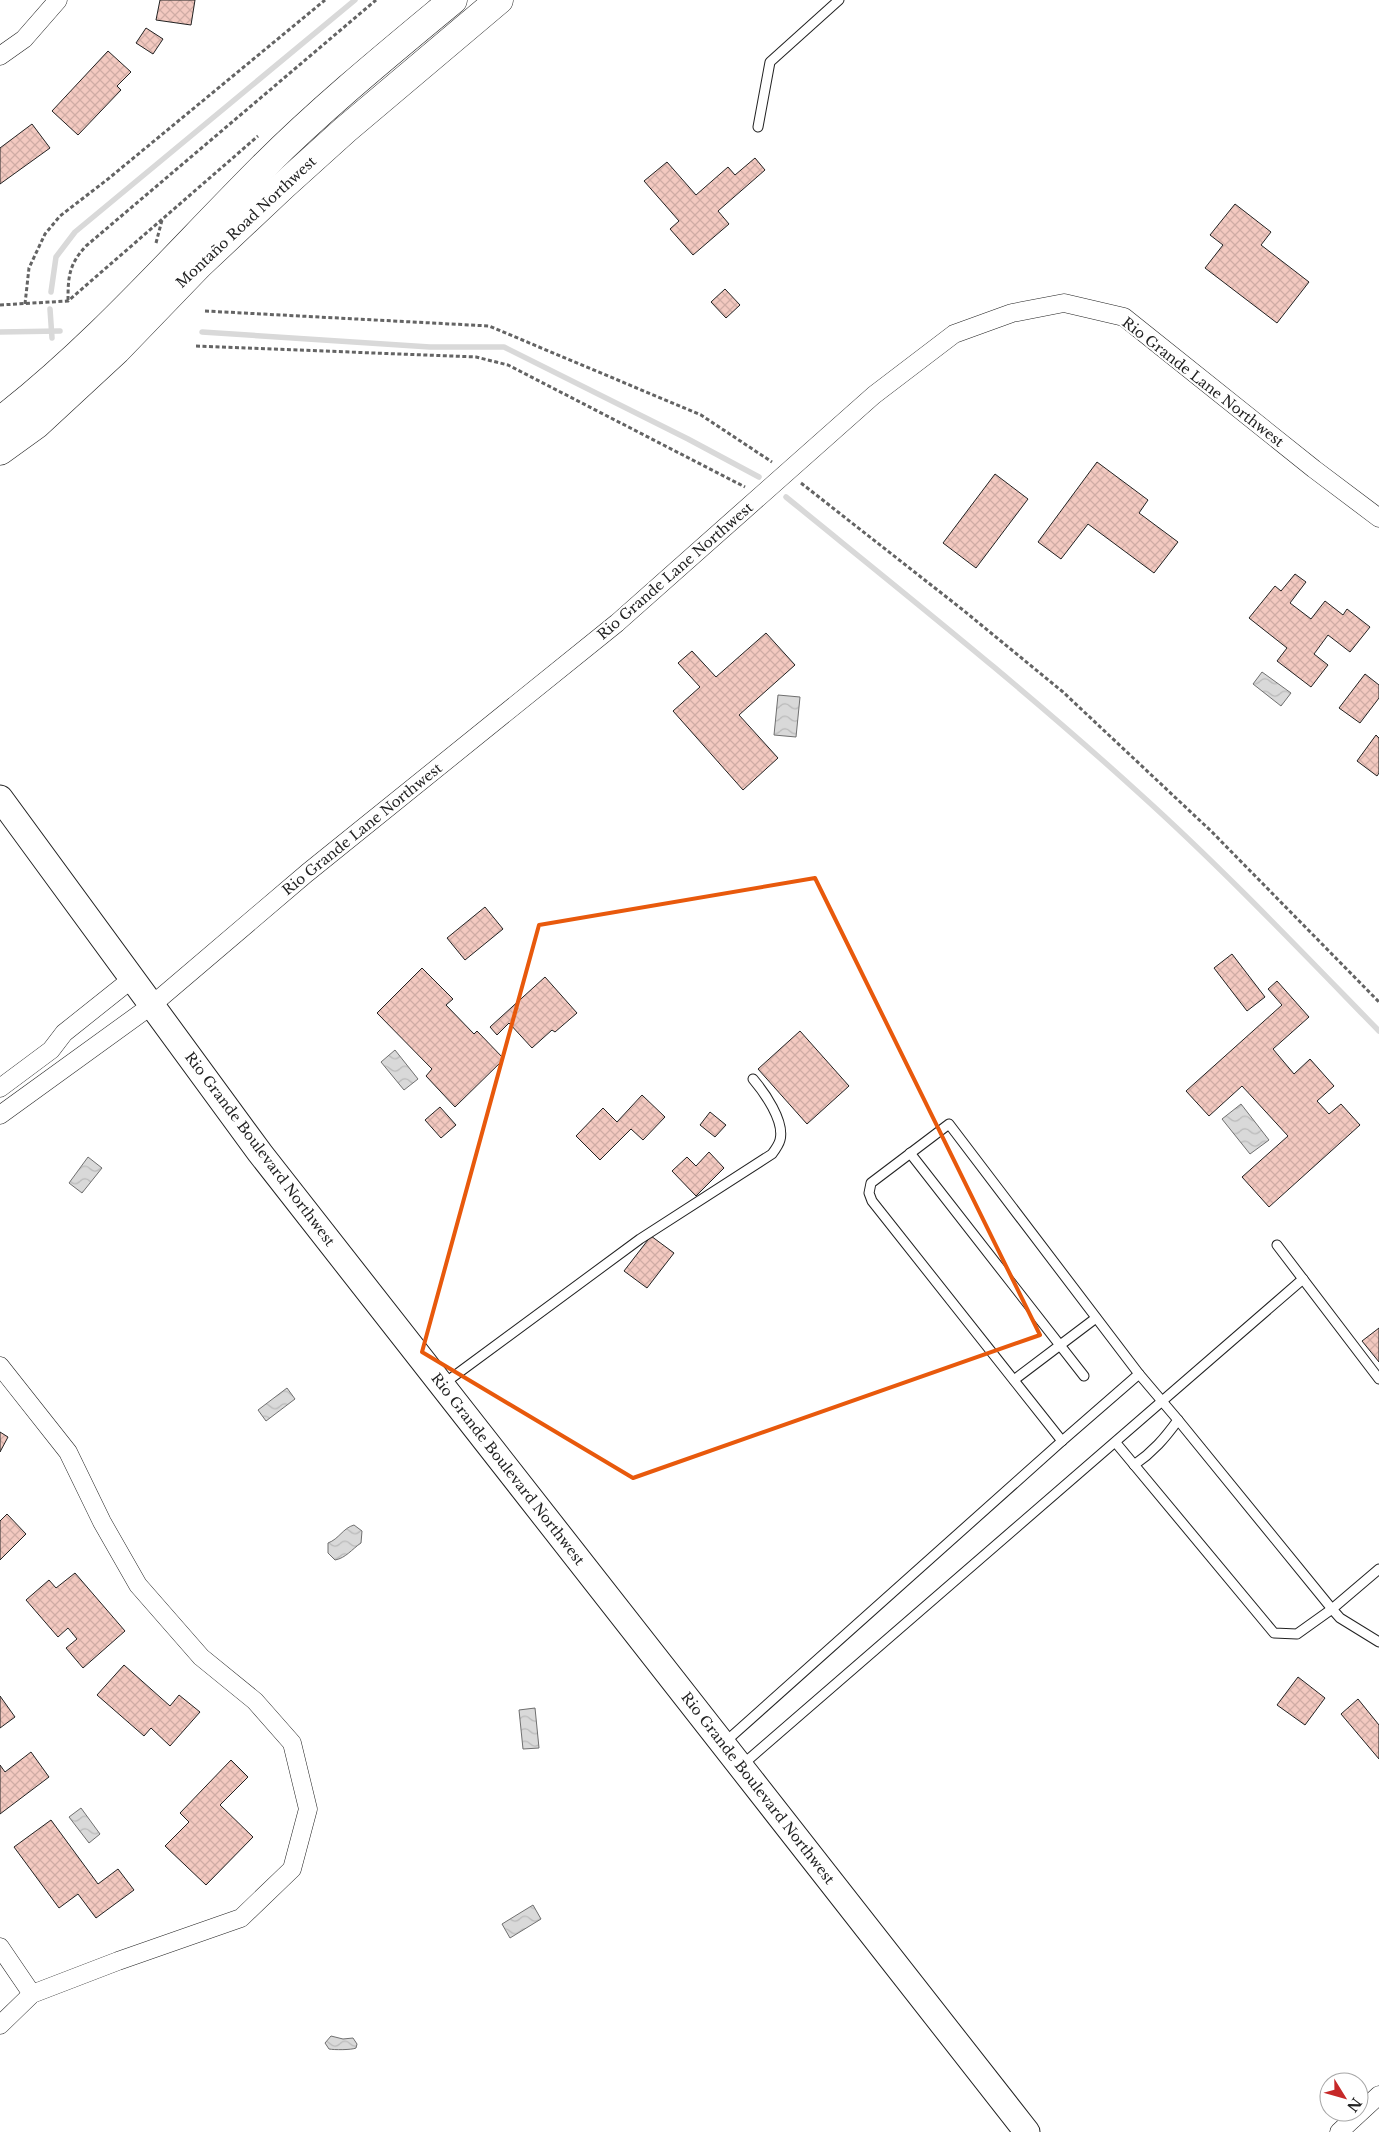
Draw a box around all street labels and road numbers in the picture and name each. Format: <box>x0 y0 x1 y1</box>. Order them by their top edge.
street label: Montaño Road Northwest <box>172 152 320 292</box>
street label: Rio Grande Lane Northwest <box>1119 313 1288 451</box>
street label: Rio Grande Lane Northwest <box>593 498 757 644</box>
street label: Rio Grande Lane Northwest <box>278 759 446 899</box>
street label: Rio Grande Boulevard Northwest <box>181 1048 339 1250</box>
street label: Rio Grande Boulevard Northwest <box>427 1369 589 1569</box>
street label: Rio Grande Boulevard Northwest <box>677 1688 839 1888</box>

